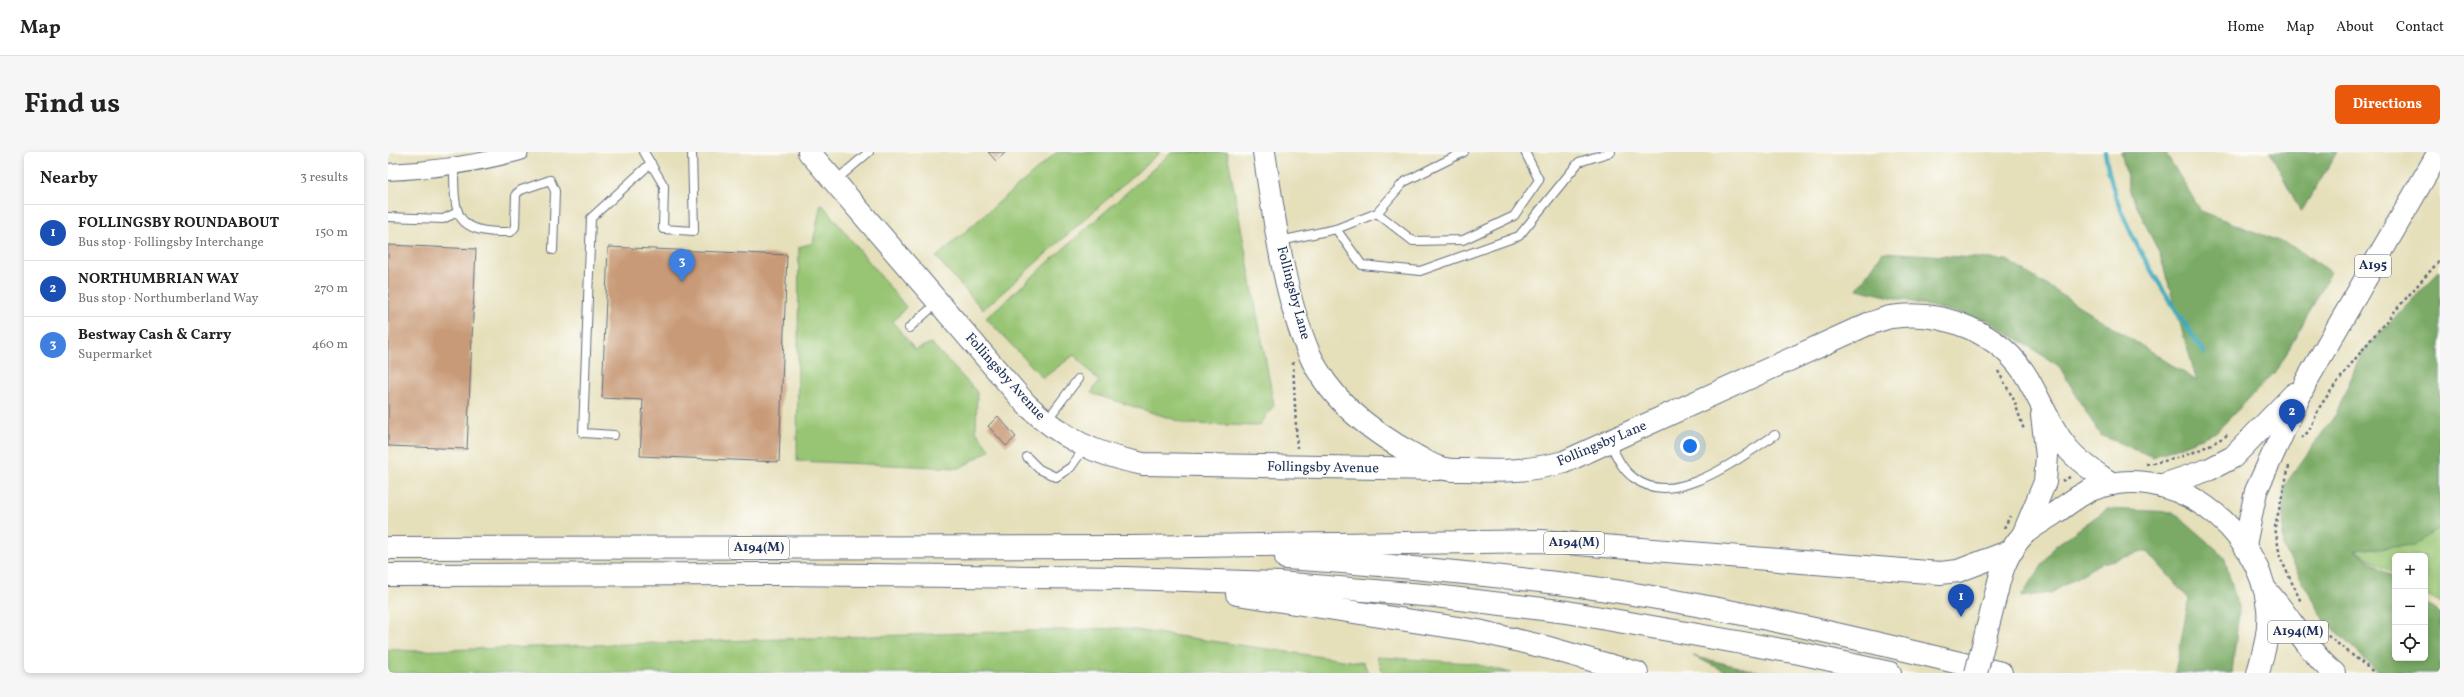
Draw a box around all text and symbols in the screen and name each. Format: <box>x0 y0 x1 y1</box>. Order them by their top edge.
text: Map <box>20 15 61 41</box>
text: Home <box>2227 18 2264 37</box>
text: Map <box>2286 18 2314 37</box>
text: About <box>2336 18 2374 37</box>
text: Contact <box>2396 18 2444 37</box>
text: Find us <box>24 85 120 124</box>
button: Directions <box>2335 85 2440 124</box>
text: Nearby <box>40 167 98 190</box>
text: 3 results <box>300 169 348 187</box>
text: FOLLINGSBY ROUNDABOUT <box>78 213 279 234</box>
text: 1 <box>50 224 56 242</box>
text: 150 m <box>315 224 348 242</box>
text: Bus stop · Follingsby Interchange <box>78 234 264 252</box>
street label: Follingsby Lane <box>1271 244 1315 342</box>
pin: 3 <box>669 249 695 282</box>
road number: A195 <box>2355 255 2391 277</box>
text: NORTHUMBRIAN WAY <box>78 269 239 290</box>
text: 2 <box>50 280 56 298</box>
text: 270 m <box>314 280 348 298</box>
text: Bus stop · Northumberland Way <box>78 290 259 308</box>
text: Bestway Cash & Carry <box>78 325 231 346</box>
street label: Follingsby Avenue <box>961 329 1050 425</box>
text: 3 <box>50 336 56 354</box>
text: 460 m <box>312 336 348 354</box>
text: Supermarket <box>78 346 153 364</box>
pin: 2 <box>2279 399 2305 432</box>
street label: Follingsby Lane <box>1554 416 1650 471</box>
your location <box>1680 436 1700 456</box>
street label: Follingsby Avenue <box>1267 458 1379 478</box>
road number: A194(M) <box>1544 532 1604 554</box>
road number: A194(M) <box>729 537 789 559</box>
map controls <box>2392 553 2428 661</box>
button: + <box>2392 553 2428 589</box>
pin: 1 <box>1948 584 1974 617</box>
button: − <box>2392 589 2428 625</box>
road number: A194(M) <box>2268 621 2328 643</box>
button: locate <box>2392 625 2428 661</box>

